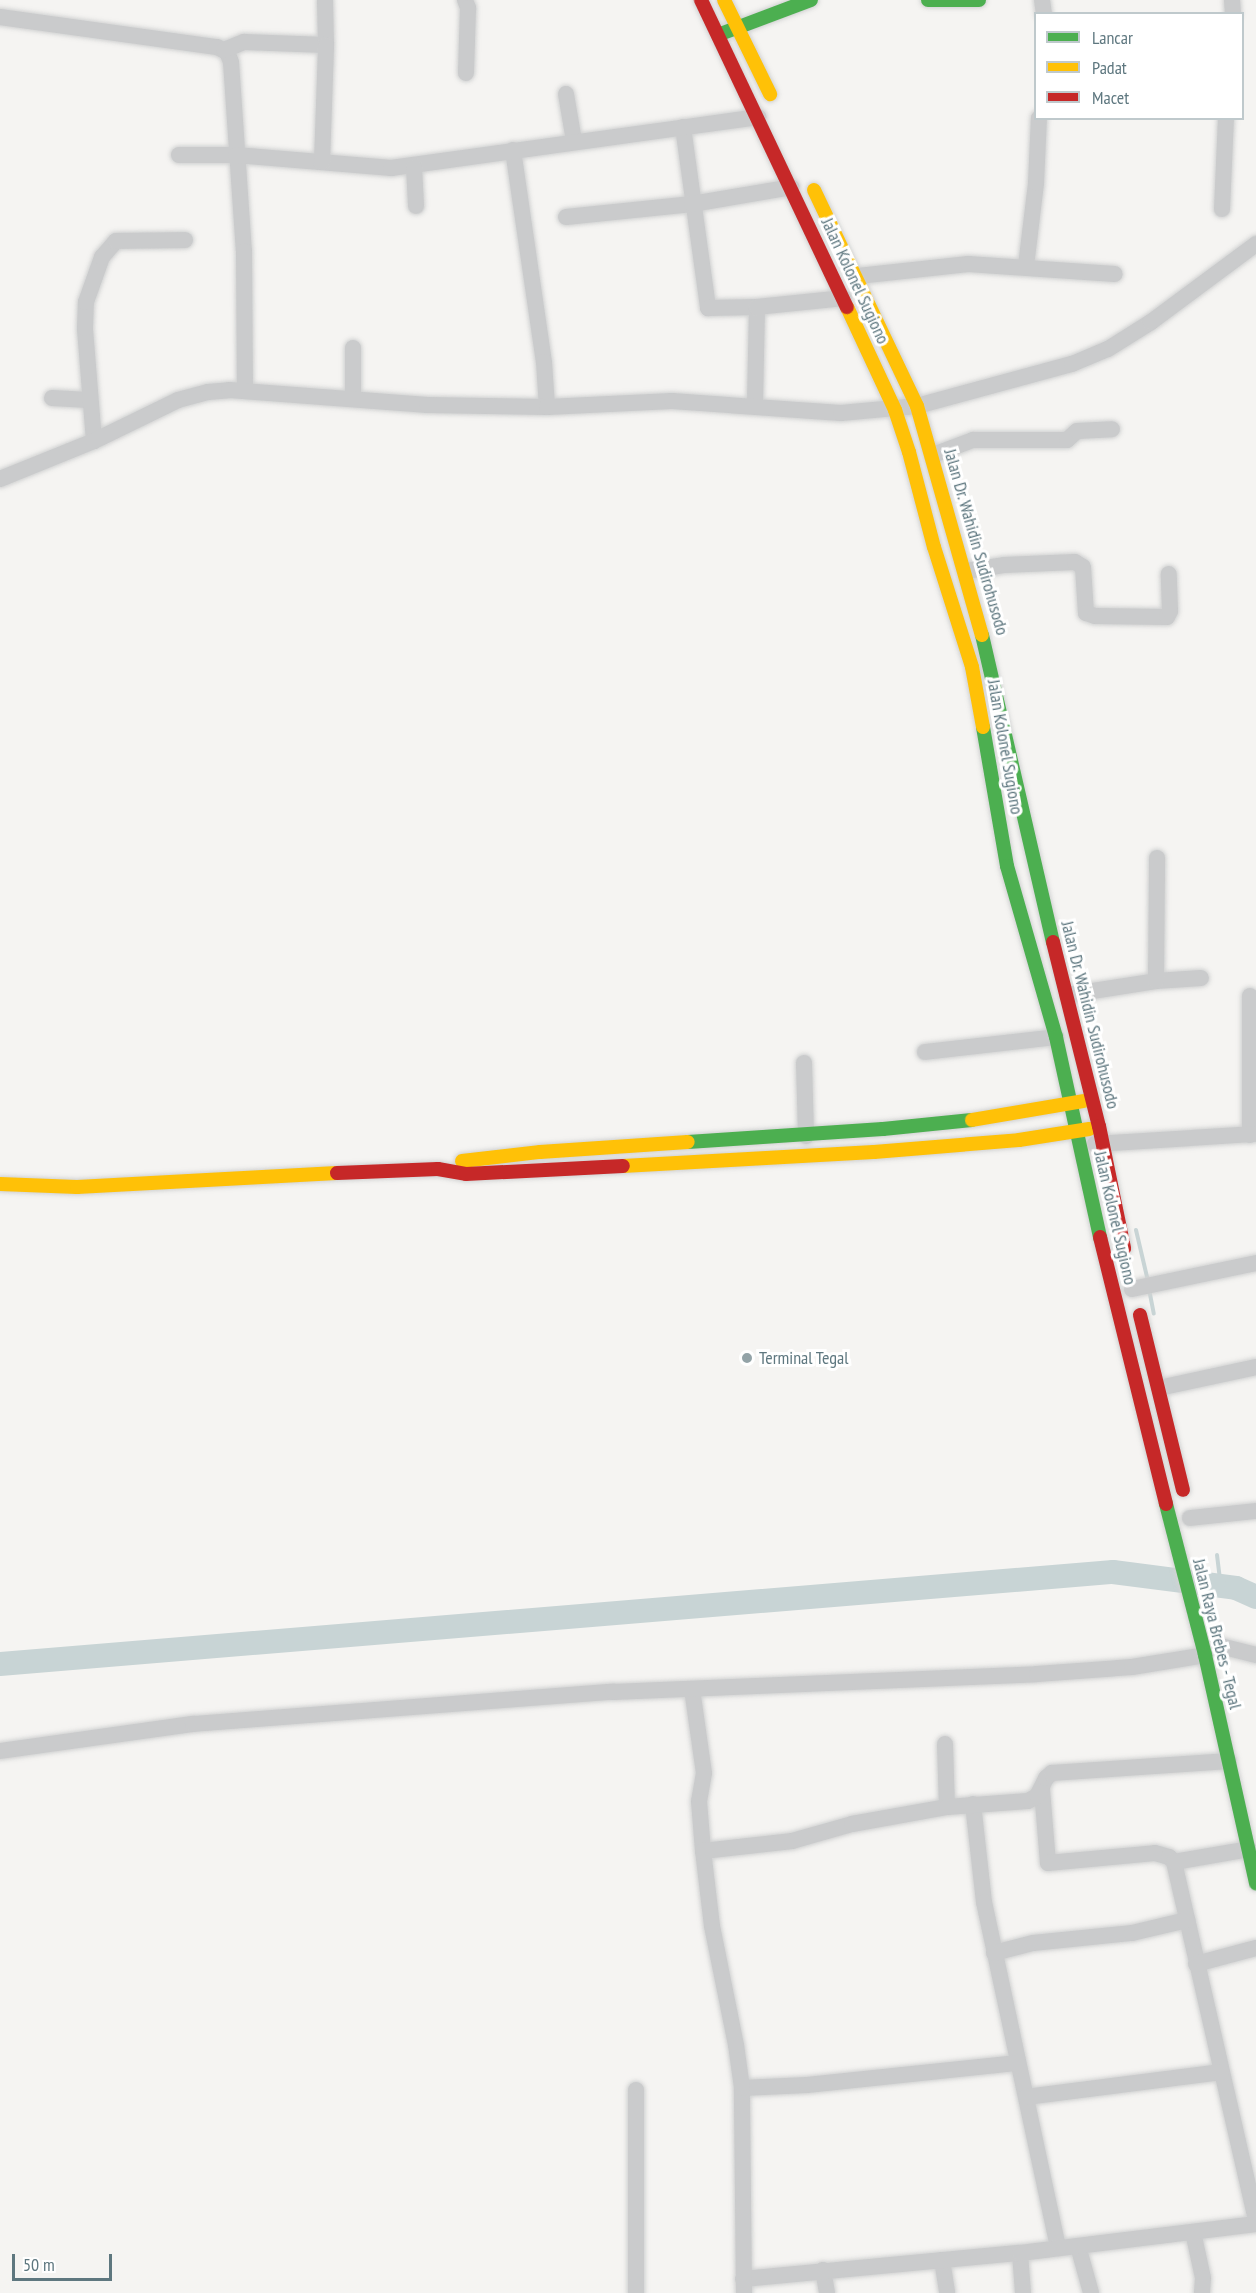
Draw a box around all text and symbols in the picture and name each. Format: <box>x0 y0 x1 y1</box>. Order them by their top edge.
legend <box>1034 12 1244 120</box>
text: Lancar <box>1092 26 1133 49</box>
text: Padat <box>1092 56 1127 79</box>
text: Macet <box>1092 86 1129 109</box>
street label: Jalan Kolonel Sugiono <box>816 215 894 347</box>
street label: Jalan Dr. Wahidin Sudirohusodo <box>939 446 1013 638</box>
street label: Jalan Kolonel Sugiono <box>983 678 1027 816</box>
street label: Jalan Dr. Wahidin Sudirohusodo <box>1056 918 1124 1112</box>
street label: Jalan Kolonel Sugiono <box>1089 1149 1141 1287</box>
place label: Terminal Tegal <box>759 1347 849 1369</box>
marker: Terminal Tegal <box>740 1351 754 1365</box>
street label: Jalan Raya Brebes - Tegal <box>1188 1556 1246 1712</box>
scale bar <box>15 2242 116 2280</box>
text: 50 m <box>23 2253 55 2276</box>

